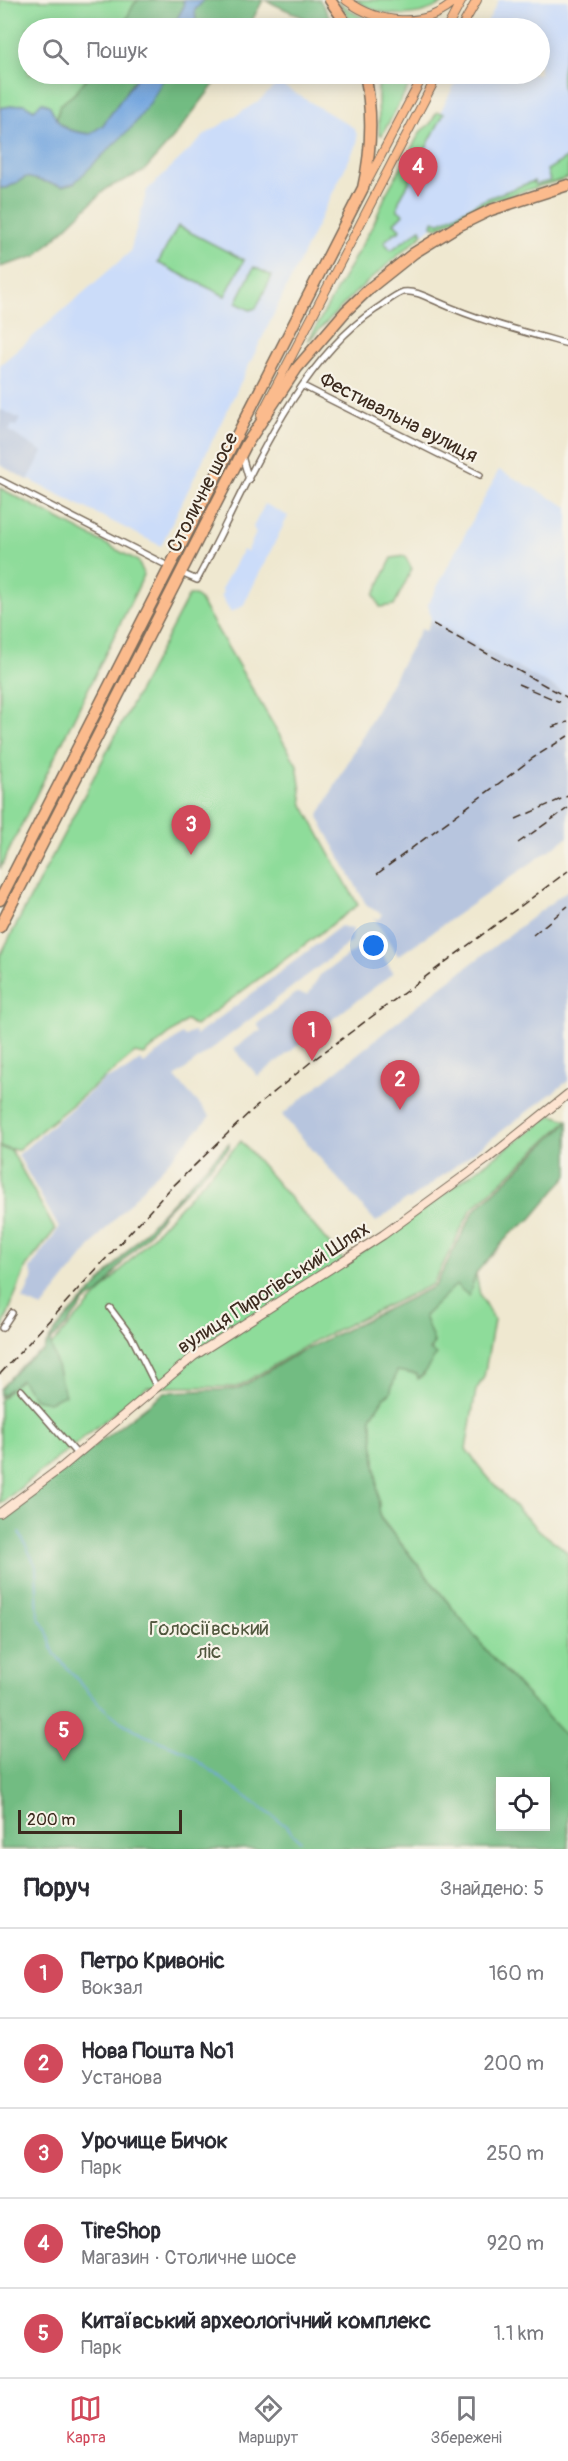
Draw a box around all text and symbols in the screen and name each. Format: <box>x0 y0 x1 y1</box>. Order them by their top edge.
search box <box>18 18 550 84</box>
icon: search <box>39 35 72 68</box>
text: Пошук <box>87 37 148 65</box>
pin: 4 <box>398 148 438 197</box>
street label: Фестивальна вулиця <box>316 367 482 468</box>
street label: Столичне шосе <box>161 428 244 557</box>
pin: 3 <box>172 806 210 855</box>
your location <box>359 931 388 960</box>
pin: 1 <box>292 1012 332 1061</box>
pin: 2 <box>380 1060 420 1110</box>
street label: вулиця Пирогівський Шлях <box>172 1216 374 1359</box>
park label: Голосіївський ліс <box>149 1616 269 1664</box>
pin: 5 <box>44 1712 84 1761</box>
map controls <box>496 1777 550 1831</box>
button: locate <box>496 1777 550 1831</box>
scale bar <box>18 1807 182 1834</box>
text: 200 m <box>27 1810 75 1830</box>
text: Поруч <box>24 1872 90 1904</box>
text: Знайдено: 5 <box>440 1876 544 1901</box>
text: Петро Кривоніс <box>81 1947 225 1975</box>
text: 1 <box>40 1961 47 1986</box>
text: 160 m <box>489 1961 544 1986</box>
text: Вокзал <box>81 1975 143 2000</box>
text: Нова Пошта №1 <box>81 2037 234 2065</box>
text: 2 <box>38 2051 49 2076</box>
text: 200 m <box>483 2051 544 2076</box>
text: Установа <box>81 2065 162 2090</box>
text: Урочище Бичок <box>81 2127 228 2155</box>
text: 3 <box>38 2141 49 2166</box>
text: 250 m <box>486 2141 544 2166</box>
text: Парк <box>81 2155 122 2180</box>
text: TireShop <box>81 2217 161 2245</box>
text: 4 <box>38 2231 49 2256</box>
text: 920 m <box>487 2231 544 2256</box>
text: Магазин · Столичне шосе <box>81 2245 296 2270</box>
text: Китаївський археологічний комплекс <box>81 2307 431 2335</box>
text: 5 <box>38 2321 49 2346</box>
text: 1.1 km <box>494 2321 544 2346</box>
text: Парк <box>81 2335 122 2360</box>
tab: Карта <box>66 2392 106 2448</box>
tab: Маршрут <box>238 2392 298 2448</box>
tab: Збережені <box>431 2392 502 2448</box>

